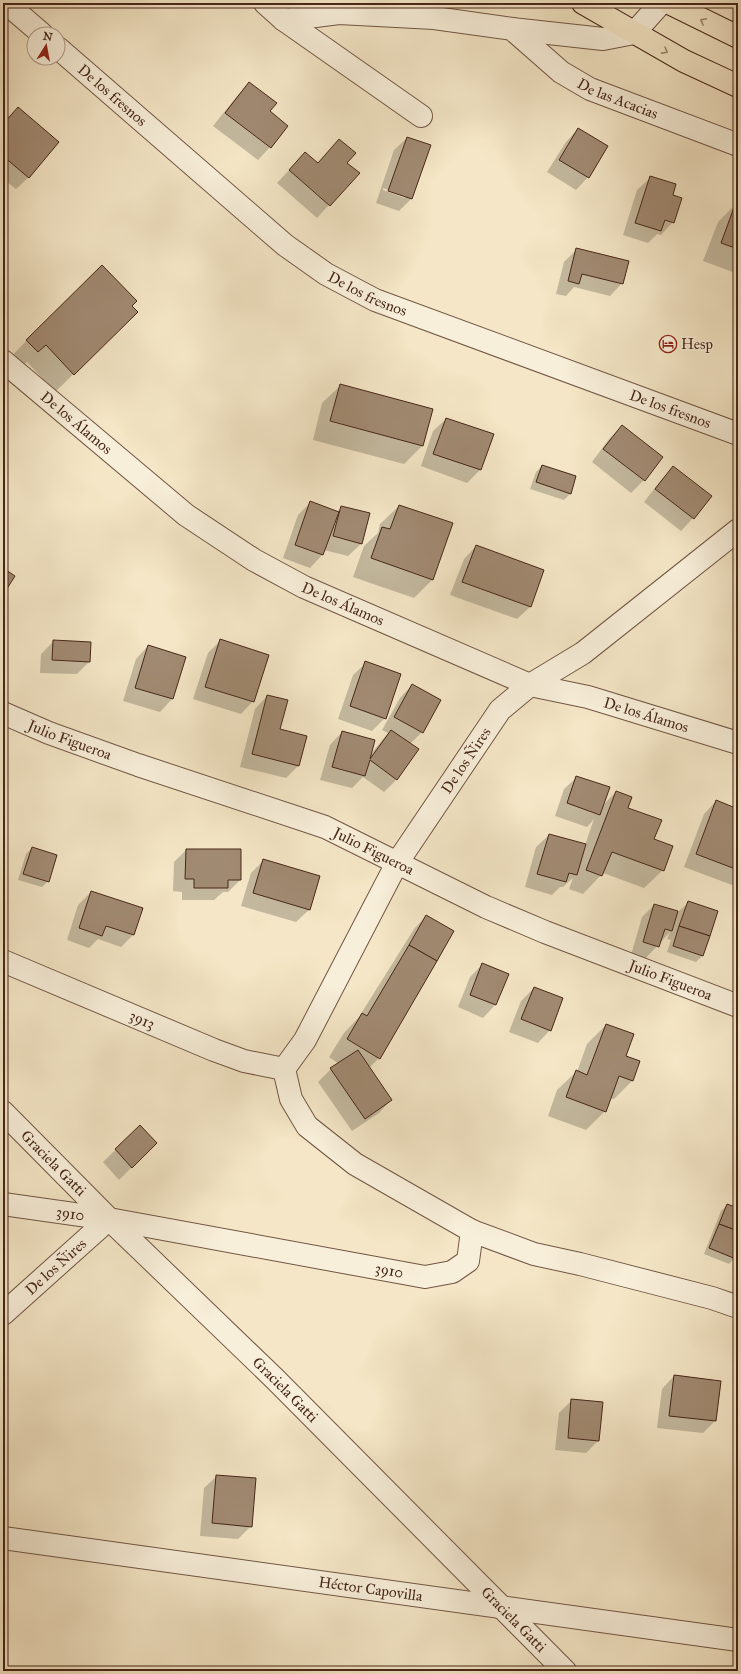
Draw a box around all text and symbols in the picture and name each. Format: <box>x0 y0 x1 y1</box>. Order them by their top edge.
one-way arrow <box>700 18 708 25</box>
north arrow <box>26 26 66 66</box>
text: N <box>42 29 54 44</box>
one-way arrow <box>661 46 668 53</box>
street label: De los fresnos <box>74 60 151 130</box>
street label: De las Acacias <box>574 74 661 123</box>
street label: De los fresnos <box>325 268 409 320</box>
hotel icon: Hesp <box>658 334 678 354</box>
place label: Hesp <box>681 335 713 353</box>
street label: De los fresnos <box>627 386 713 432</box>
street label: De los Álamos <box>37 388 116 458</box>
street label: De los Álamos <box>299 578 387 630</box>
street label: De los Álamos <box>602 693 691 736</box>
street label: Julio Figueroa <box>23 715 114 764</box>
street label: De los Ñires <box>437 724 495 797</box>
street label: Julio Figueroa <box>328 823 417 879</box>
street label: Julio Figueroa <box>624 955 715 1004</box>
street label: 3913 <box>127 1006 158 1033</box>
street label: Graciela Gatti <box>17 1127 90 1200</box>
street label: 3910 <box>55 1203 86 1224</box>
street label: De los Ñires <box>22 1235 90 1299</box>
street label: 3910 <box>374 1259 405 1282</box>
street label: Graciela Gatti <box>249 1353 322 1426</box>
street label: Héctor Capovilla <box>317 1573 424 1605</box>
street label: Graciela Gatti <box>477 1583 550 1656</box>

